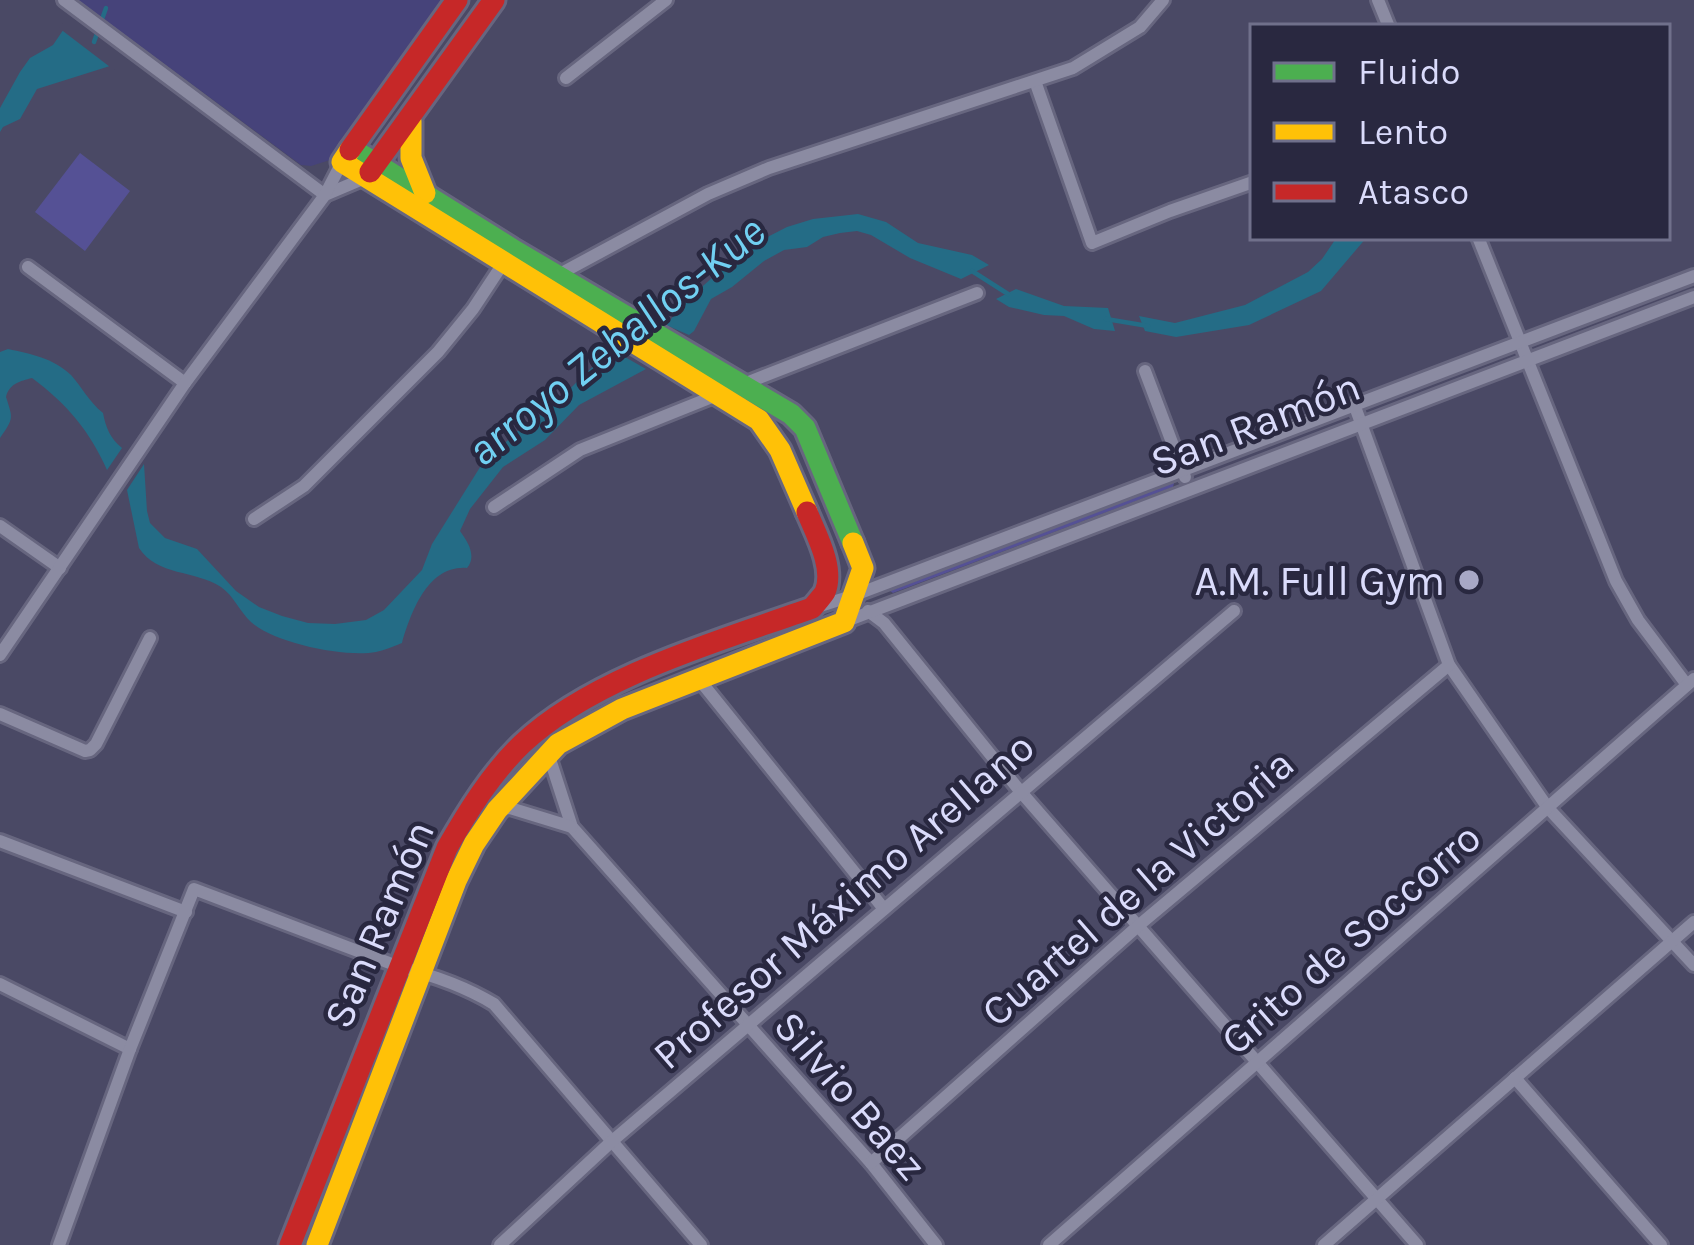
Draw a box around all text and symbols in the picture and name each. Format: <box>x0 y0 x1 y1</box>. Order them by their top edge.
legend <box>1250 24 1670 240</box>
text: Fluido <box>1358 51 1460 93</box>
text: Lento <box>1358 111 1448 153</box>
text: Atasco <box>1358 171 1469 213</box>
water label: arroyo Zeballos-Kue <box>456 205 776 478</box>
street label: San Ramón <box>1144 361 1367 487</box>
place label: A.M. Full Gym <box>1195 556 1445 606</box>
marker: A.M. Full Gym <box>1456 567 1482 593</box>
street label: Profesor Máximo Arellano <box>643 722 1044 1080</box>
street label: Cuartel de la Victoria <box>971 739 1304 1037</box>
street label: Grito de Soccorro <box>1211 812 1491 1065</box>
street label: San Ramón <box>313 813 445 1036</box>
street label: Silvio Baez <box>763 1001 937 1190</box>

